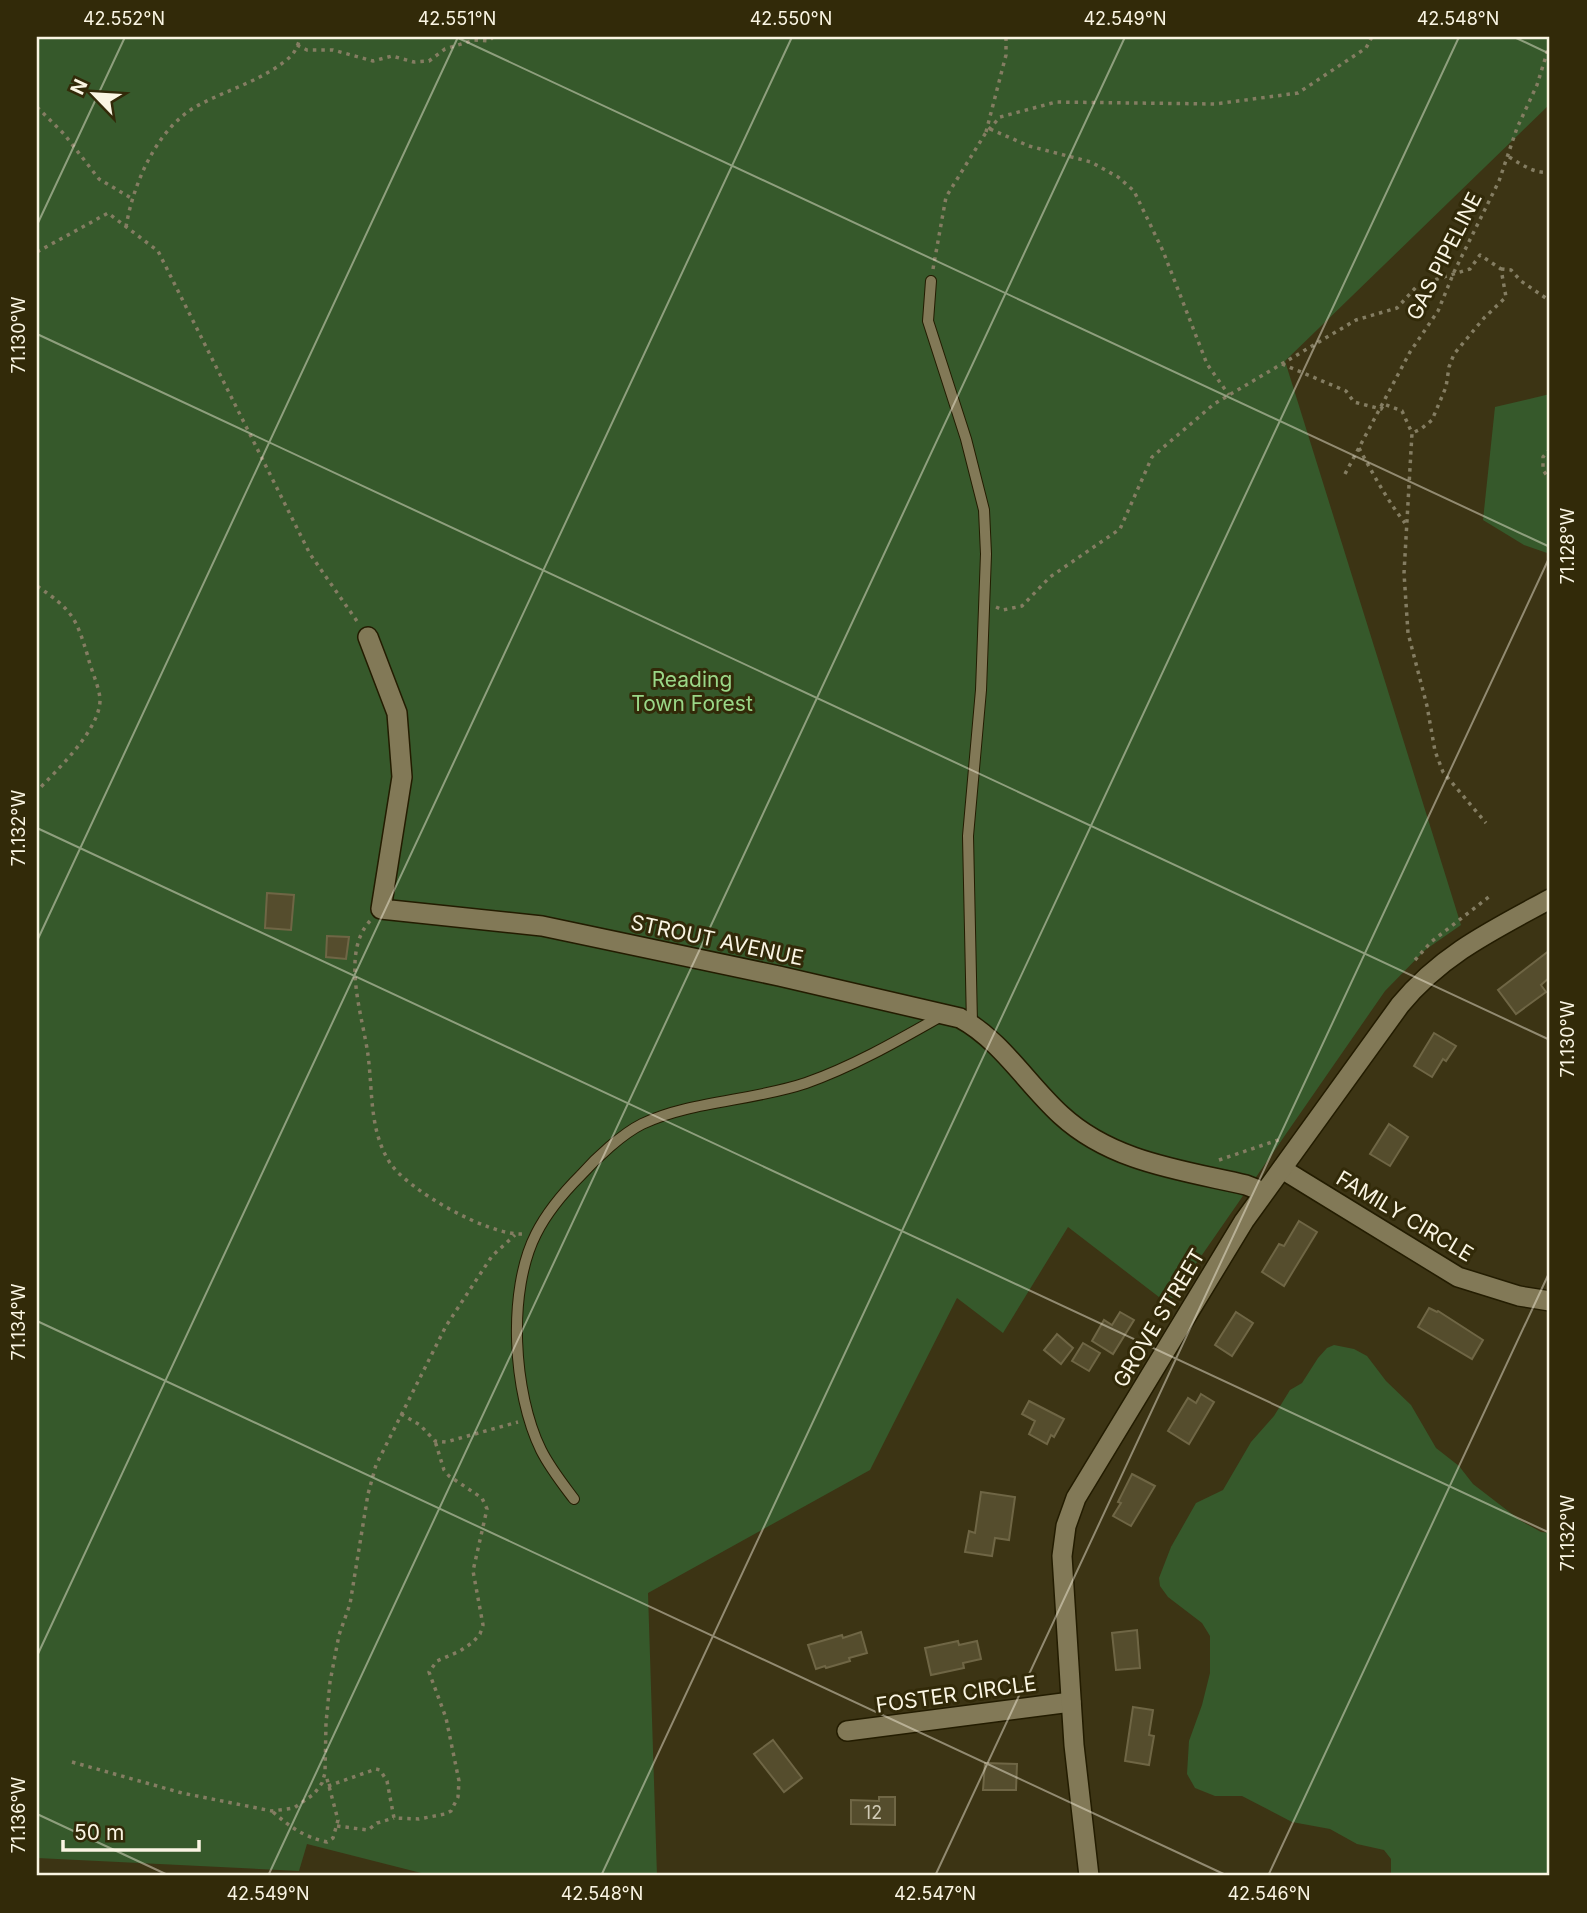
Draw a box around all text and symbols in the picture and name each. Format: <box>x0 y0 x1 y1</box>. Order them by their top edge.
text: 42.552°N <box>83 8 165 29</box>
text: 42.551°N <box>418 8 496 29</box>
text: 42.550°N <box>750 8 832 29</box>
text: 42.549°N <box>1083 8 1167 29</box>
text: 42.548°N <box>1417 8 1499 29</box>
north arrow <box>60 60 130 130</box>
text: N <box>66 76 93 98</box>
street label: GAS PIPELINE <box>1401 188 1487 324</box>
text: 71.130°W <box>8 296 29 373</box>
text: 71.128°W <box>1557 508 1578 584</box>
park label: Reading Town Forest <box>631 667 753 716</box>
text: 71.132°W <box>8 789 29 866</box>
street label: STROUT AVENUE <box>628 909 806 971</box>
text: 71.130°W <box>1557 1000 1578 1077</box>
street label: FAMILY CIRCLE <box>1332 1165 1478 1267</box>
street label: GROVE STREET <box>1108 1244 1210 1392</box>
text: 71.134°W <box>8 1283 29 1360</box>
text: 71.132°W <box>1557 1494 1578 1571</box>
street label: FOSTER CIRCLE <box>874 1670 1038 1718</box>
text: 71.136°W <box>8 1776 29 1853</box>
house number: 12 <box>864 1802 882 1823</box>
scale bar <box>63 1808 200 1852</box>
text: 50 m <box>74 1820 124 1845</box>
text: 42.549°N <box>226 1883 310 1904</box>
text: 42.548°N <box>561 1883 643 1904</box>
text: 42.547°N <box>894 1883 976 1904</box>
text: 42.546°N <box>1227 1883 1311 1904</box>

